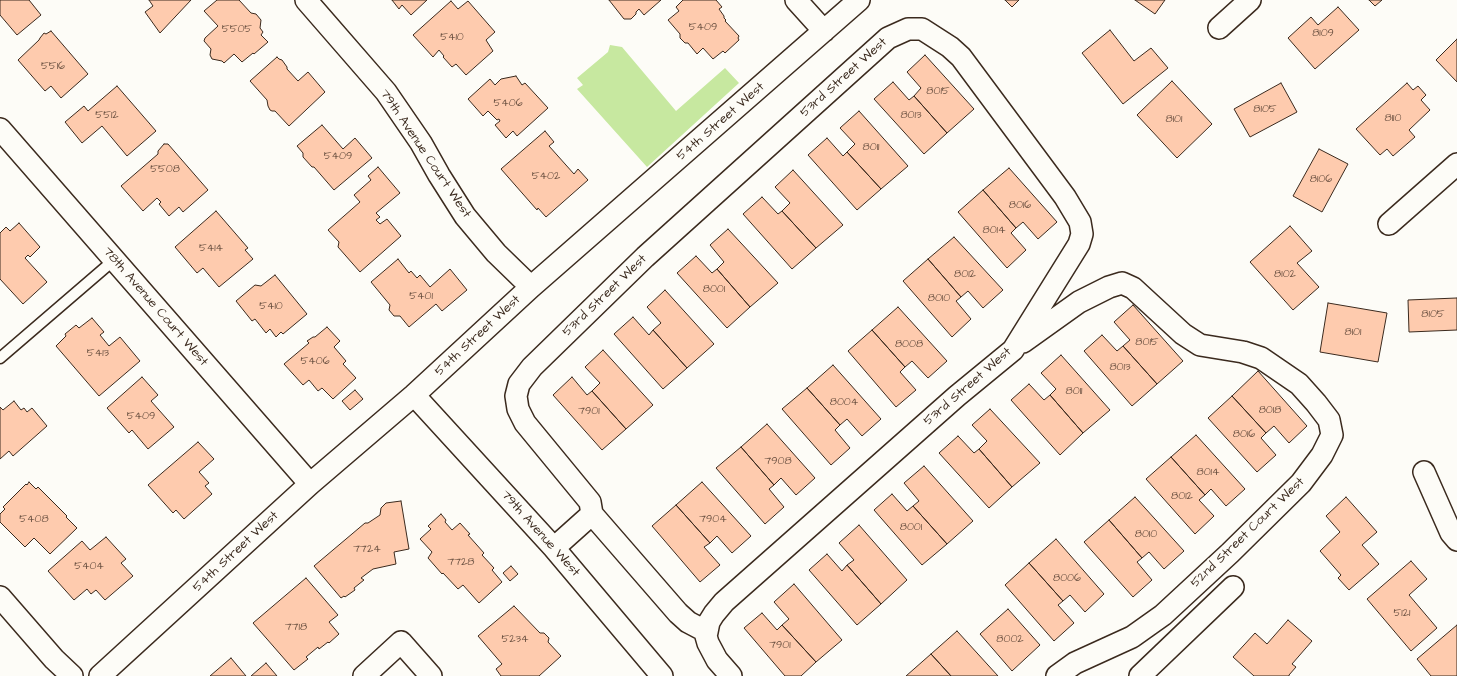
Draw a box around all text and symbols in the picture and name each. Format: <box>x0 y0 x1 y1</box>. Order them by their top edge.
house number: 5409 <box>689 21 717 35</box>
house number: 5505 <box>222 23 252 37</box>
house number: 8109 <box>1312 27 1334 41</box>
house number: 5410 <box>440 31 464 45</box>
street label: 53rd Street West <box>797 35 891 121</box>
house number: 5516 <box>41 60 65 74</box>
street label: 54th Street West <box>674 80 768 164</box>
house number: 8015 <box>926 85 950 99</box>
street label: 79th Avenue Court West <box>376 87 474 221</box>
house number: 5406 <box>493 97 523 111</box>
house number: 8105 <box>1253 103 1277 117</box>
house number: 5512 <box>95 109 119 123</box>
house number: 8013 <box>900 109 922 123</box>
house number: 8110 <box>1385 112 1401 126</box>
house number: 8101 <box>1166 113 1182 127</box>
house number: 8011 <box>863 141 879 155</box>
house number: 5409 <box>324 150 352 164</box>
house number: 5508 <box>150 163 180 177</box>
house number: 5402 <box>532 170 560 184</box>
house number: 8106 <box>1310 173 1332 187</box>
house number: 8016 <box>1009 199 1031 213</box>
house number: 8014 <box>983 224 1005 238</box>
house number: 5414 <box>199 242 223 256</box>
street label: 78th Avenue Court West <box>99 244 211 370</box>
street label: 53rd Street West <box>560 252 650 340</box>
house number: 8012 <box>954 268 976 282</box>
house number: 8102 <box>1274 268 1296 282</box>
house number: 8001 <box>703 283 725 297</box>
house number: 5401 <box>409 290 433 304</box>
street label: 54th Street West <box>432 292 524 380</box>
house number: 8010 <box>928 292 950 306</box>
house number: 5410 <box>259 300 283 314</box>
house number: 8105 <box>1421 308 1445 322</box>
house number: 8101 <box>1345 326 1361 340</box>
house number: 8015 <box>1135 336 1159 350</box>
house number: 8008 <box>895 338 923 352</box>
street label: 53rd Street West <box>921 345 1015 429</box>
house number: 5413 <box>87 347 109 361</box>
house number: 5406 <box>300 355 330 369</box>
house number: 8013 <box>1109 361 1131 375</box>
house number: 8011 <box>1066 385 1082 399</box>
house number: 8004 <box>830 396 858 410</box>
house number: 8018 <box>1259 404 1281 418</box>
house number: 7901 <box>578 405 600 419</box>
house number: 5409 <box>127 410 155 424</box>
house number: 8016 <box>1233 428 1255 442</box>
house number: 7908 <box>764 455 792 469</box>
house number: 8014 <box>1197 466 1219 480</box>
street label: 52nd Street Court West <box>1188 475 1308 591</box>
street label: 79th Avenue West <box>497 488 583 580</box>
house number: 8012 <box>1171 490 1193 504</box>
street label: 54th Street West <box>190 508 282 596</box>
house number: 5408 <box>19 513 49 527</box>
house number: 7904 <box>699 513 727 527</box>
house number: 8001 <box>900 521 922 535</box>
house number: 8010 <box>1135 528 1157 542</box>
house number: 7724 <box>353 543 381 557</box>
house number: 7728 <box>448 556 474 570</box>
house number: 5404 <box>74 560 104 574</box>
house number: 8006 <box>1053 572 1081 586</box>
house number: 5121 <box>1394 607 1410 621</box>
house number: 7718 <box>285 621 307 635</box>
house number: 5234 <box>501 633 529 647</box>
house number: 8002 <box>996 633 1024 647</box>
house number: 7901 <box>769 639 791 653</box>

